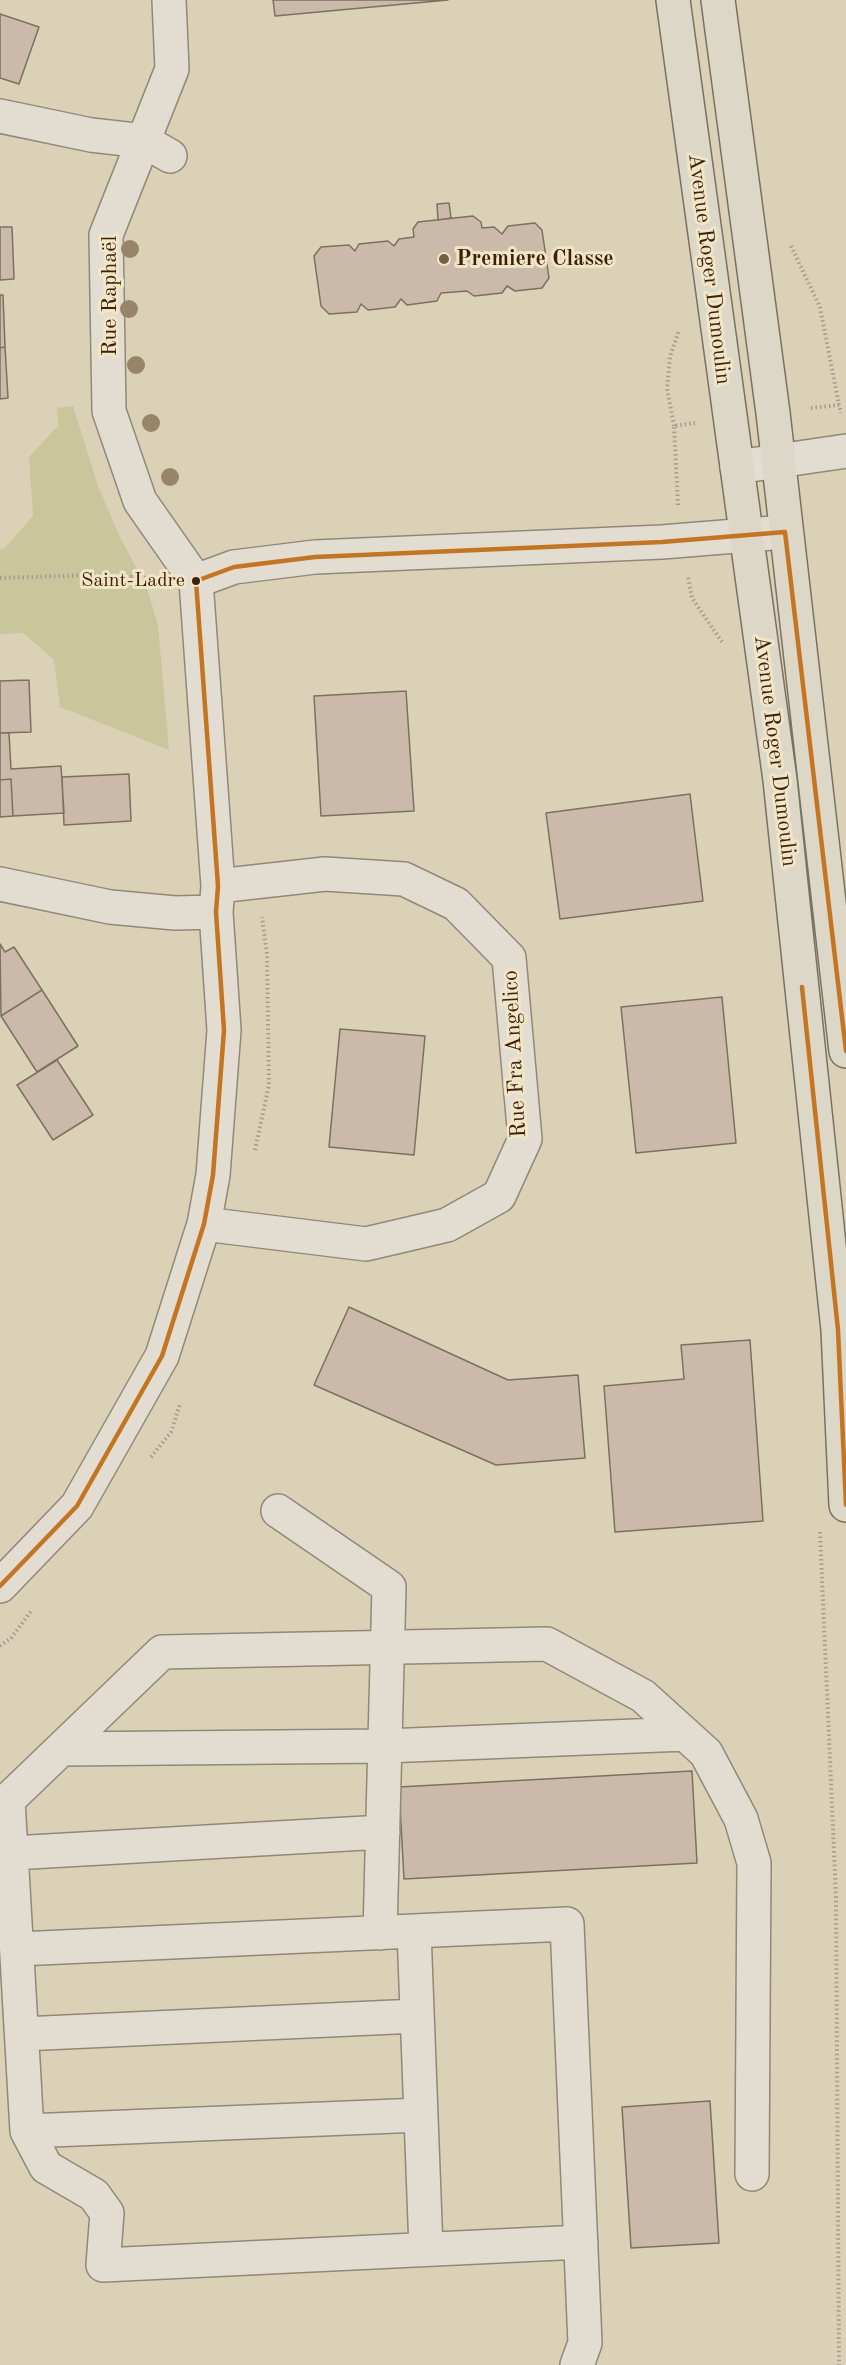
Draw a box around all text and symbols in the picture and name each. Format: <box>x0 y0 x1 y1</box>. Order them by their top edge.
street label: Avenue Roger Dumoulin <box>682 152 736 386</box>
street label: Rue Raphaël <box>97 236 123 356</box>
place label: Premiere Classe <box>456 246 614 272</box>
marker: Premiere Classe <box>437 252 451 266</box>
place label: Saint-Ladre <box>81 569 185 593</box>
marker: Saint-Ladre <box>190 575 202 587</box>
street label: Avenue Roger Dumoulin <box>748 634 802 868</box>
street label: Rue Fra Angelico <box>497 970 533 1138</box>

